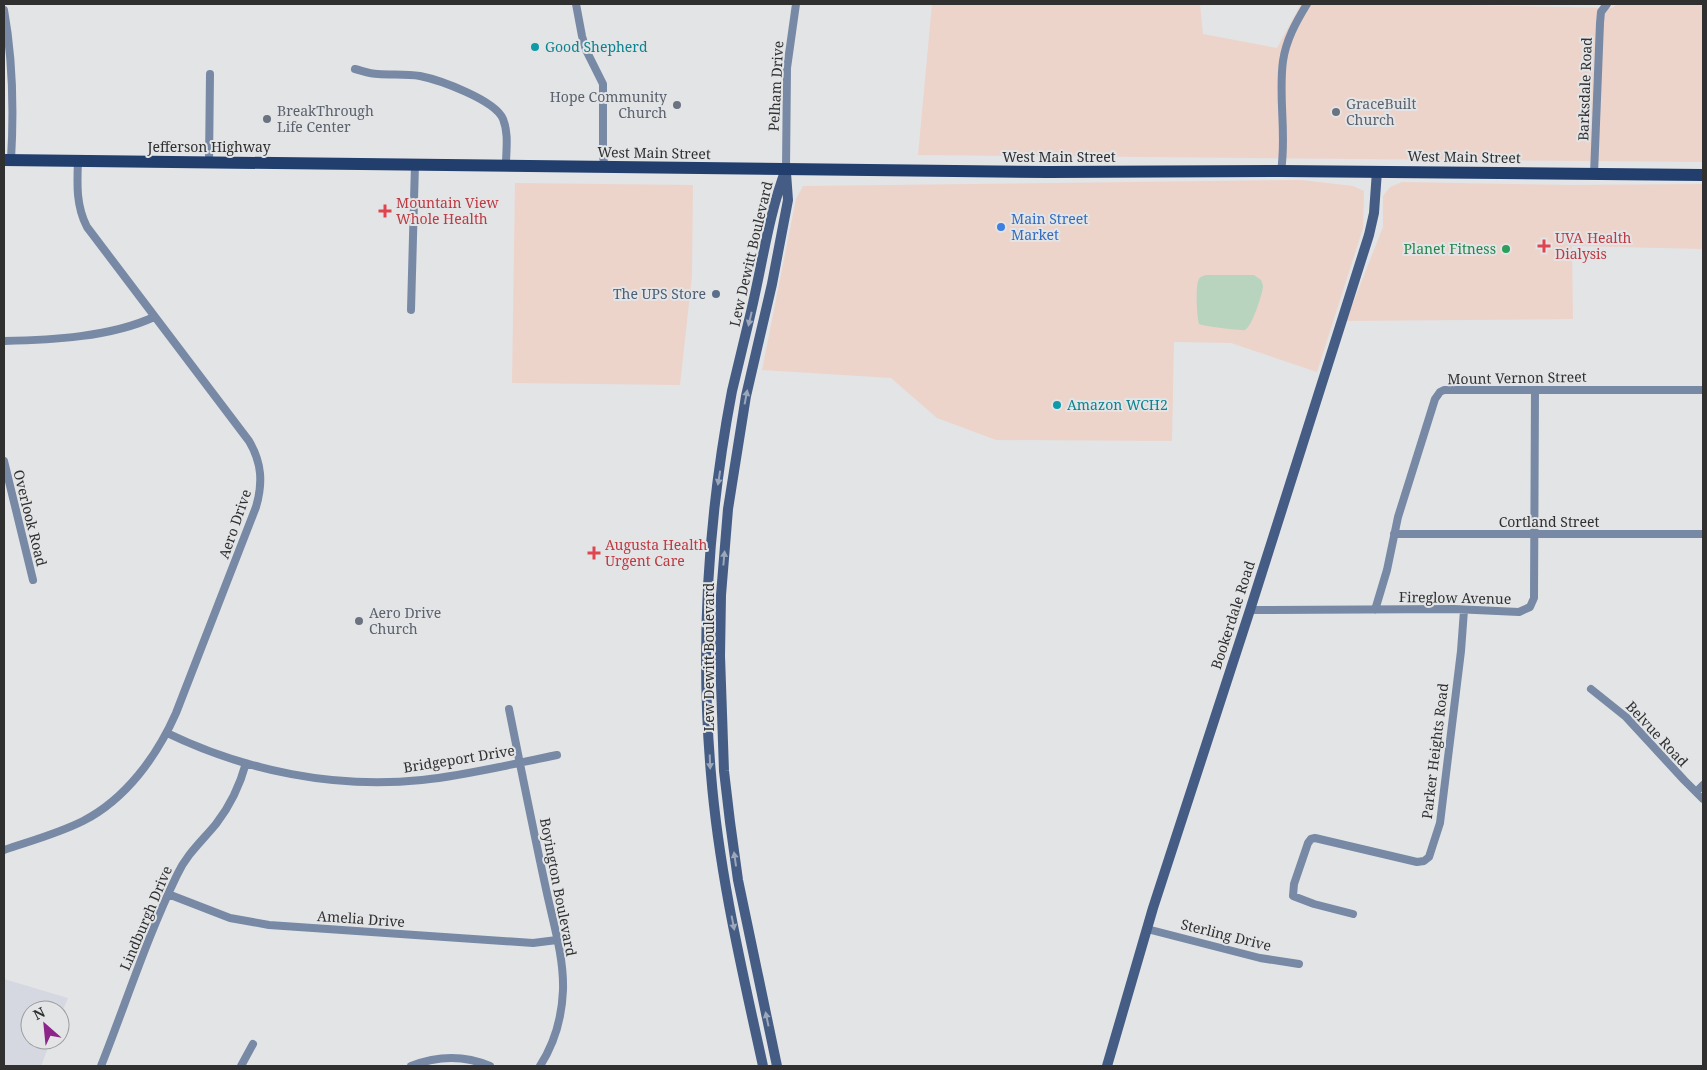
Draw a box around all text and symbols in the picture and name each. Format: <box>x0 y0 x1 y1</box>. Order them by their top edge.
street label: Barksdale Road <box>1573 36 1596 141</box>
place label: Good Shepherd <box>545 37 648 56</box>
street label: Pelham Drive <box>764 40 787 132</box>
marker: Good Shepherd <box>529 41 541 53</box>
place label: Hope Community Church <box>550 87 667 122</box>
place label: GraceBuilt Church <box>1346 94 1416 129</box>
marker: Hope Community Church <box>671 99 683 111</box>
place label: BreakThrough Life Center <box>277 101 374 136</box>
marker: GraceBuilt Church <box>1330 106 1342 118</box>
marker: BreakThrough Life Center <box>261 113 273 125</box>
street label: Jefferson Highway <box>146 137 271 156</box>
street label: West Main Street <box>597 142 711 163</box>
street label: West Main Street <box>1407 146 1521 167</box>
street label: West Main Street <box>1002 147 1116 166</box>
street label: Lew Dewitt Boulevard <box>725 179 777 329</box>
place label: Mountain View Whole Health <box>396 193 500 228</box>
marker: Mountain View Whole Health <box>378 204 392 218</box>
place label: Main Street Market <box>1011 209 1088 244</box>
marker: Main Street Market <box>995 221 1007 233</box>
place label: UVA Health Dialysis <box>1555 228 1632 263</box>
place label: Planet Fitness <box>1403 239 1496 258</box>
marker: UVA Health Dialysis <box>1537 239 1551 253</box>
marker: Planet Fitness <box>1500 243 1512 255</box>
place label: The UPS Store <box>613 284 706 303</box>
marker: The UPS Store <box>710 288 722 300</box>
one-way arrow <box>746 311 754 326</box>
street label: Mount Vernon Street <box>1447 367 1587 388</box>
one-way arrow <box>742 388 750 404</box>
place label: Amazon WCH2 <box>1067 395 1168 414</box>
marker: Amazon WCH2 <box>1051 399 1063 411</box>
street label: Overlook Road <box>9 468 52 568</box>
one-way arrow <box>715 470 723 486</box>
street label: Aero Drive <box>214 487 255 561</box>
street label: Cortland Street <box>1499 512 1599 531</box>
place label: Augusta Health Urgent Care <box>605 535 707 570</box>
marker: Augusta Health Urgent Care <box>587 546 601 560</box>
one-way arrow <box>720 549 728 565</box>
street label: Bookerdale Road <box>1206 558 1259 672</box>
street label: Lew Dewitt Boulevard <box>699 582 718 731</box>
street label: Fireglow Avenue <box>1399 587 1511 608</box>
place label: Aero Drive Church <box>369 603 441 638</box>
marker: Aero Drive Church <box>353 615 365 627</box>
street label: Parker Heights Road <box>1417 682 1452 820</box>
street label: Belvue Road <box>1622 697 1693 771</box>
street label: Bridgeport Drive <box>402 740 516 777</box>
one-way arrow <box>706 754 714 770</box>
street label: Boyington Boulevard <box>536 816 581 958</box>
one-way arrow <box>731 851 739 867</box>
street label: Lindburgh Drive <box>115 863 176 973</box>
street label: Amelia Drive <box>317 906 405 931</box>
street label: Sterling Drive <box>1179 914 1273 955</box>
one-way arrow <box>729 915 737 931</box>
north arrow <box>20 1000 70 1050</box>
text: N <box>30 1002 48 1024</box>
one-way arrow <box>762 1010 770 1026</box>

